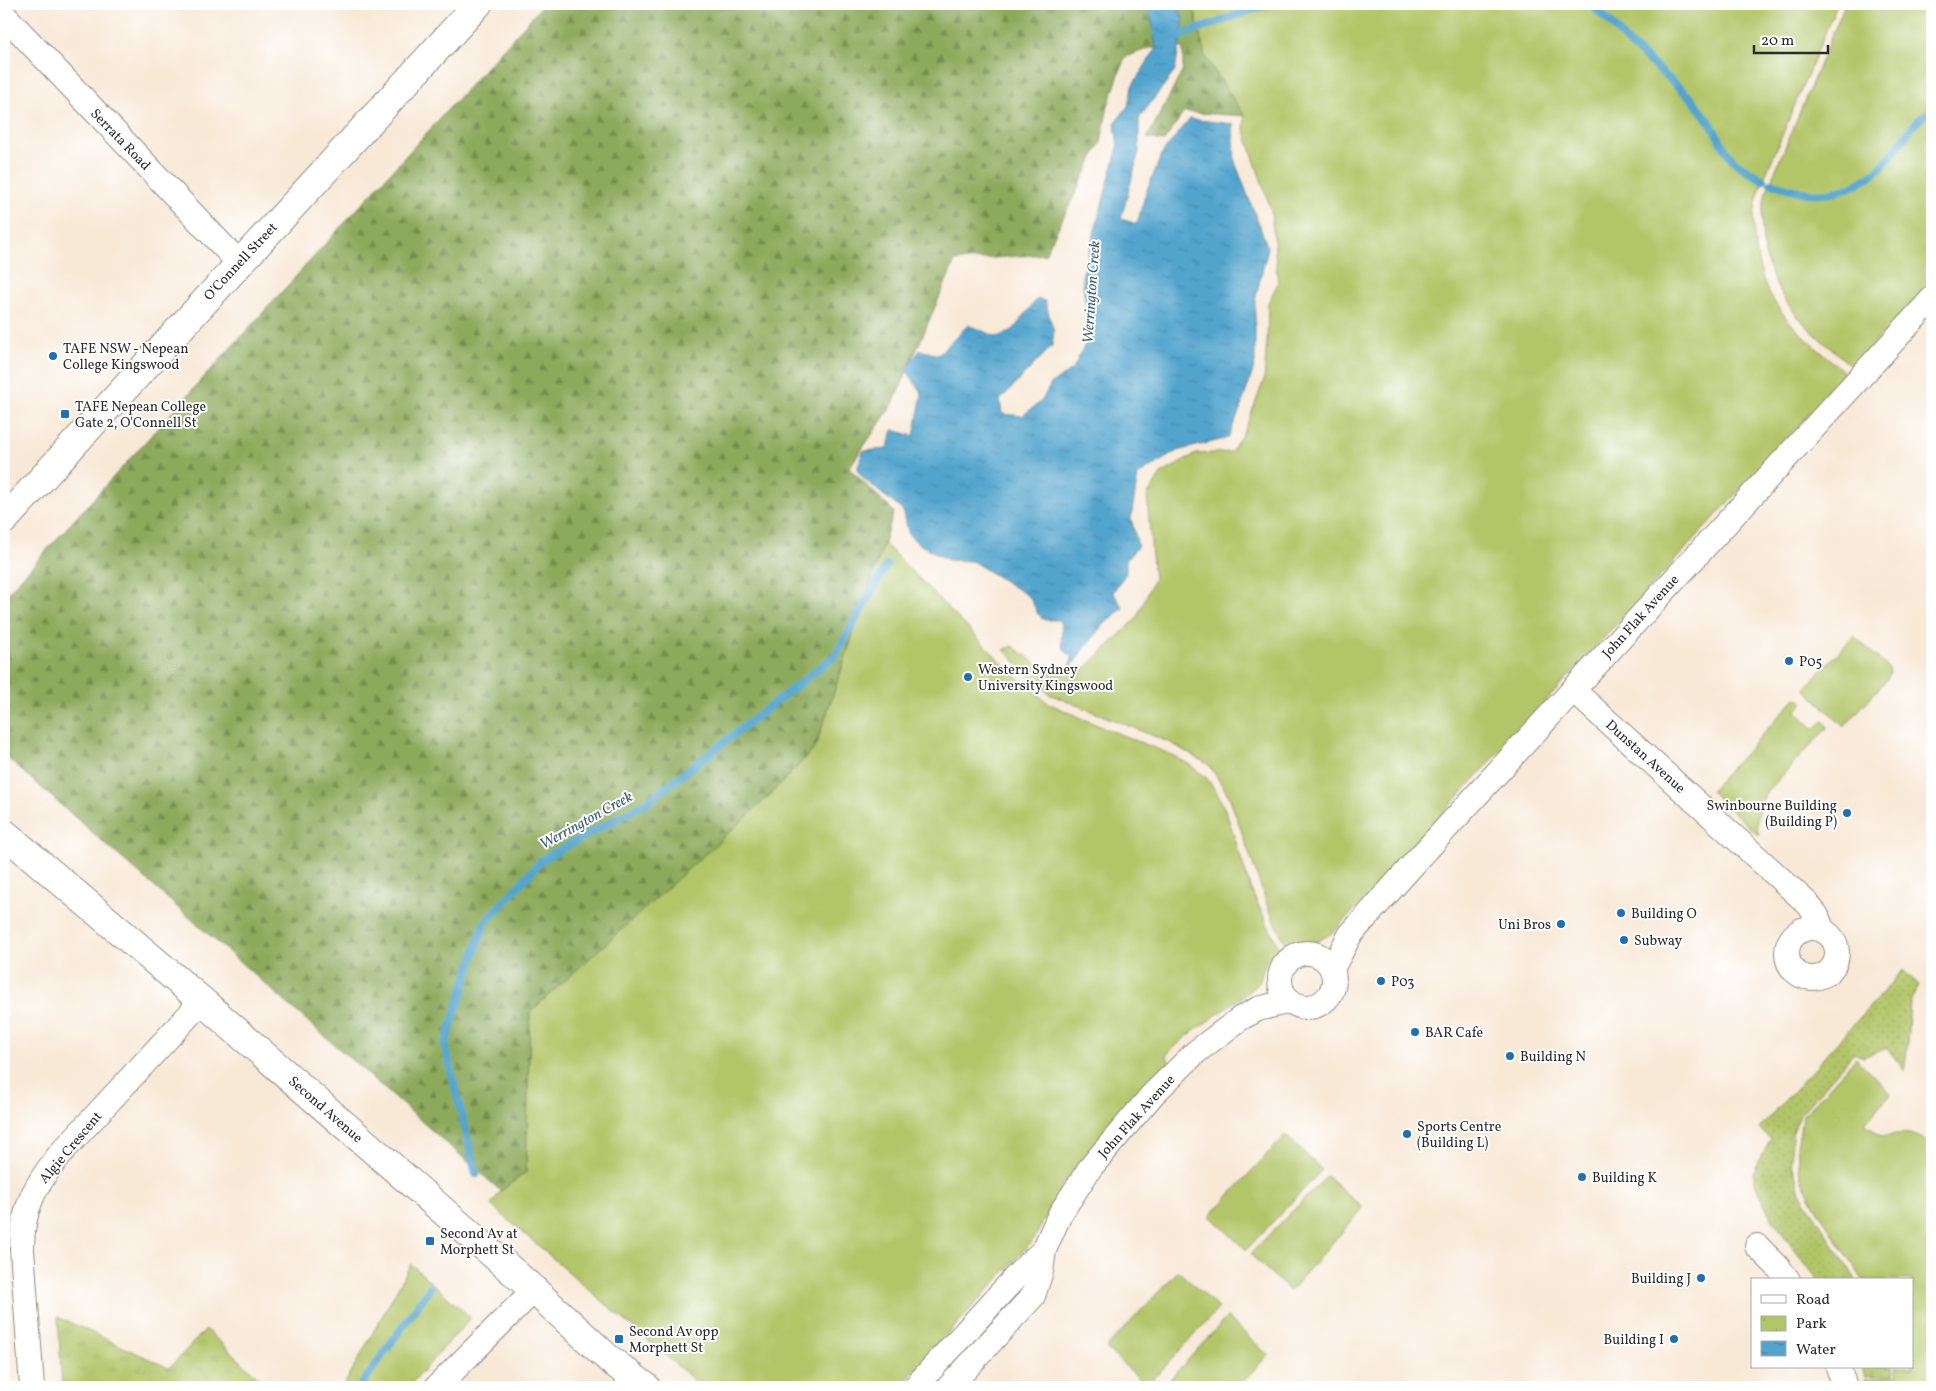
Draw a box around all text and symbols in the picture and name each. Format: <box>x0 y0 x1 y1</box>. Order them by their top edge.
scale bar <box>1754 22 1827 54</box>
text: 20 m <box>1761 31 1794 52</box>
street label: Serrata Road <box>86 105 154 175</box>
street label: O'Connell Street <box>200 219 282 305</box>
water label: Werrington Creek <box>1078 240 1107 344</box>
place label: TAFE NSW - Nepean College Kingswood <box>63 340 189 375</box>
marker: TAFE NSW - Nepean College Kingswood <box>47 350 59 362</box>
place label: TAFE Nepean College Gate 2, O'Connell St <box>75 398 207 433</box>
marker: TAFE Nepean College Gate 2, O'Connell St <box>59 408 71 420</box>
street label: John Flak Avenue <box>1598 571 1684 663</box>
place label: P05 <box>1799 653 1822 672</box>
marker: P05 <box>1783 655 1795 667</box>
place label: Western Sydney University Kingswood <box>978 661 1113 696</box>
marker: Western Sydney University Kingswood <box>962 671 974 683</box>
street label: Dunstan Avenue <box>1601 716 1689 798</box>
water label: Werrington Creek <box>537 787 637 855</box>
place label: Swinbourne Building (Building P) <box>1707 797 1837 832</box>
marker: Swinbourne Building (Building P) <box>1841 807 1853 819</box>
place label: Building O <box>1631 905 1697 924</box>
marker: Building O <box>1615 907 1627 919</box>
place label: Uni Bros <box>1498 916 1551 935</box>
marker: Uni Bros <box>1555 918 1567 930</box>
place label: Subway <box>1634 932 1683 951</box>
marker: Subway <box>1618 934 1630 946</box>
place label: P03 <box>1391 973 1414 992</box>
marker: P03 <box>1375 975 1387 987</box>
place label: BAR Cafe <box>1425 1024 1483 1043</box>
marker: BAR Cafe <box>1409 1026 1421 1038</box>
place label: Building N <box>1520 1048 1586 1067</box>
marker: Building N <box>1504 1050 1516 1062</box>
street label: John Flak Avenue <box>1094 1071 1180 1163</box>
street label: Second Avenue <box>284 1072 367 1148</box>
street label: Algie Crescent <box>35 1108 107 1188</box>
place label: Sports Centre (Building L) <box>1417 1118 1502 1153</box>
marker: Sports Centre (Building L) <box>1401 1128 1413 1140</box>
place label: Building K <box>1592 1169 1657 1188</box>
marker: Building K <box>1576 1171 1588 1183</box>
place label: Second Av at Morphett St <box>440 1225 518 1260</box>
marker: Second Av at Morphett St <box>424 1235 436 1247</box>
place label: Building J <box>1631 1270 1691 1289</box>
marker: Building J <box>1695 1272 1707 1284</box>
legend <box>1751 1278 1914 1368</box>
text: Road <box>1796 1290 1830 1311</box>
text: Park <box>1796 1314 1827 1335</box>
place label: Second Av opp Morphett St <box>629 1323 718 1358</box>
place label: Building I <box>1604 1331 1664 1350</box>
marker: Second Av opp Morphett St <box>613 1333 625 1345</box>
marker: Building I <box>1668 1333 1680 1345</box>
text: Water <box>1796 1340 1836 1361</box>

